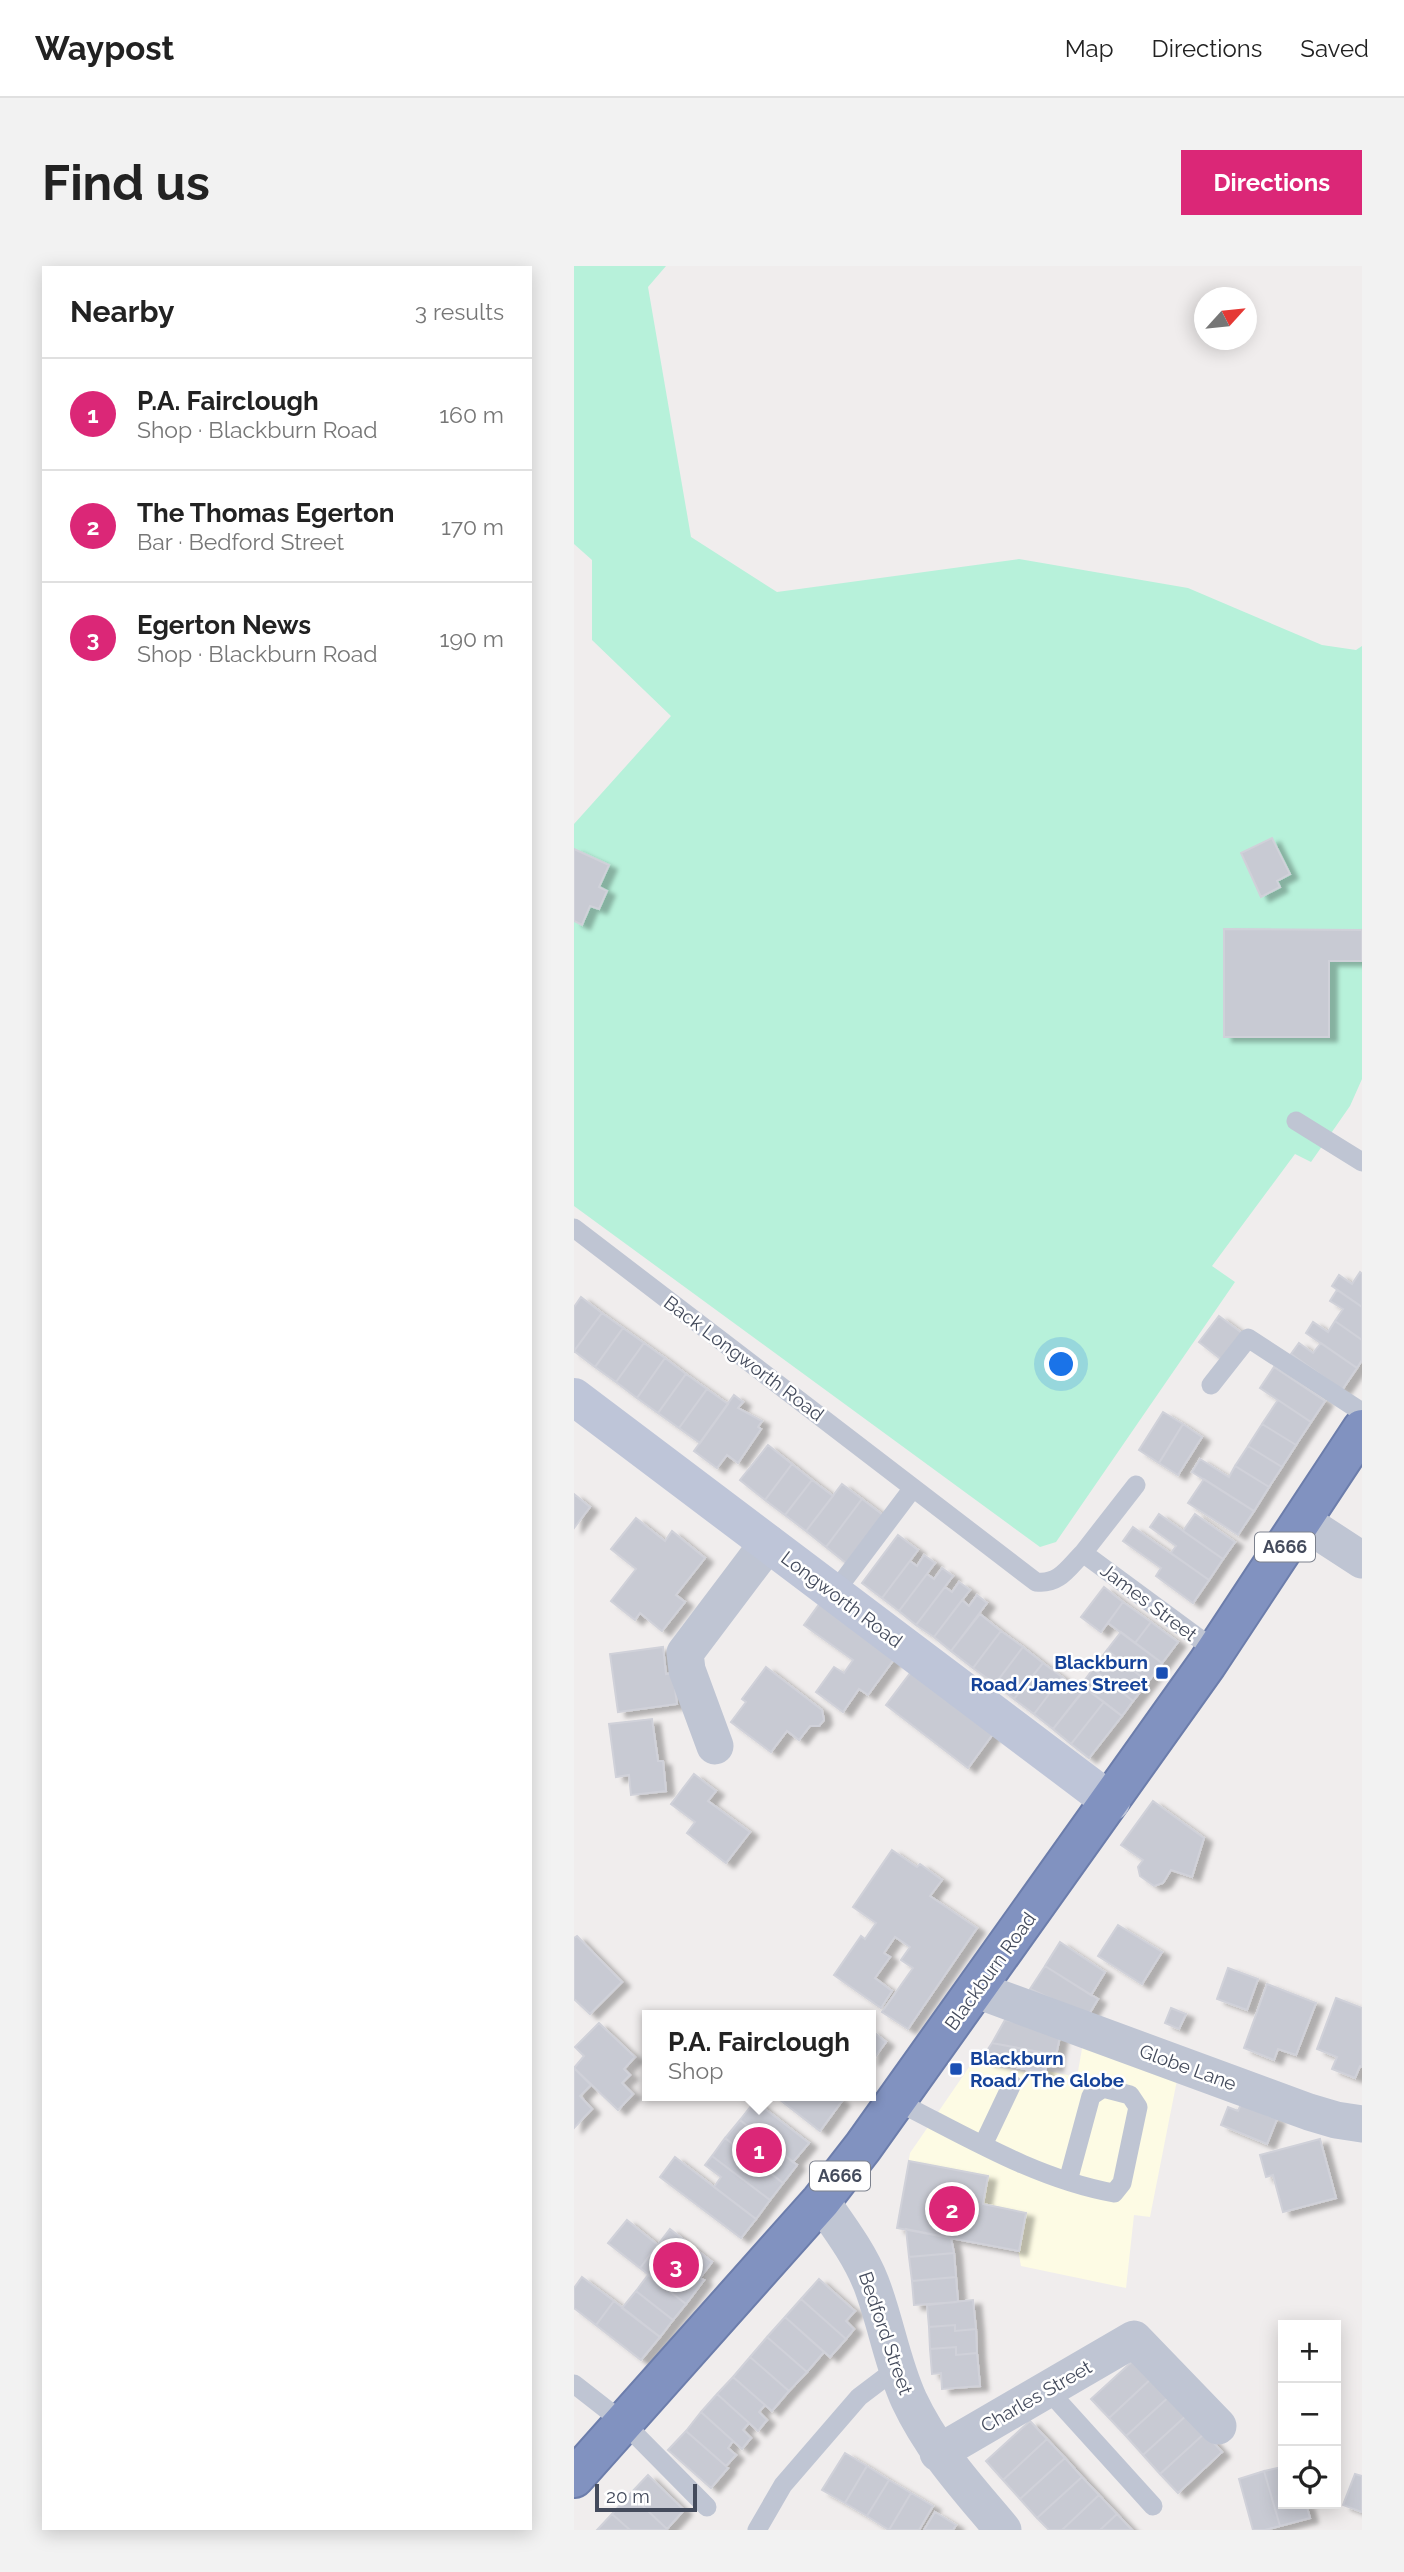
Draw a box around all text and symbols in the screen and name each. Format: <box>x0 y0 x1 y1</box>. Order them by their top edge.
text: Waypost <box>35 29 174 68</box>
text: Map <box>1065 34 1114 63</box>
text: Directions <box>1152 34 1262 63</box>
text: Saved <box>1300 34 1369 63</box>
button: Directions <box>1181 150 1362 215</box>
text: Find us <box>42 154 210 211</box>
north arrow <box>1194 287 1257 350</box>
text: Nearby <box>70 294 174 329</box>
text: 3 results <box>415 298 504 325</box>
text: P.A. Fairclough <box>137 386 319 416</box>
text: 1 <box>87 401 99 428</box>
text: 160 m <box>439 401 504 428</box>
text: Shop · Blackburn Road <box>137 416 378 443</box>
text: The Thomas Egerton <box>137 498 394 528</box>
text: 2 <box>87 513 99 540</box>
text: 170 m <box>441 513 504 540</box>
text: Bar · Bedford Street <box>137 528 344 555</box>
text: Egerton News <box>137 610 311 640</box>
text: 3 <box>87 625 99 652</box>
text: 190 m <box>440 625 504 652</box>
text: Shop · Blackburn Road <box>137 640 378 667</box>
street label: Back Longworth Road <box>660 1291 828 1425</box>
your location <box>1044 1347 1078 1381</box>
road number: A666 <box>1255 1532 1315 1562</box>
street label: Longworth Road <box>777 1546 907 1652</box>
street label: James Street <box>1097 1559 1202 1646</box>
place label: Blackburn Road/James Street <box>971 1651 1149 1695</box>
marker: Blackburn Road/James Street <box>1154 1665 1170 1681</box>
street label: Blackburn Road <box>940 1908 1040 2034</box>
popup <box>642 2010 876 2101</box>
text: P.A. Fairclough <box>668 2027 850 2057</box>
street label: Globe Lane <box>1137 2039 1239 2095</box>
place label: Blackburn Road/The Globe <box>970 2047 1124 2091</box>
text: Shop <box>668 2057 723 2084</box>
marker: Blackburn Road/The Globe <box>948 2061 964 2077</box>
pin: 1 <box>736 2124 782 2176</box>
road number: A666 <box>810 2162 870 2190</box>
pin: 2 <box>929 2183 975 2235</box>
pin: 3 <box>653 2239 699 2291</box>
street label: Bedford Street <box>855 2269 918 2398</box>
map controls <box>1278 2320 1341 2509</box>
button: + <box>1278 2320 1341 2383</box>
street label: Charles Street <box>977 2355 1096 2437</box>
button: − <box>1278 2383 1341 2446</box>
button: locate <box>1278 2446 1341 2509</box>
scale bar <box>595 2481 696 2513</box>
text: 20 m <box>606 2485 650 2507</box>

